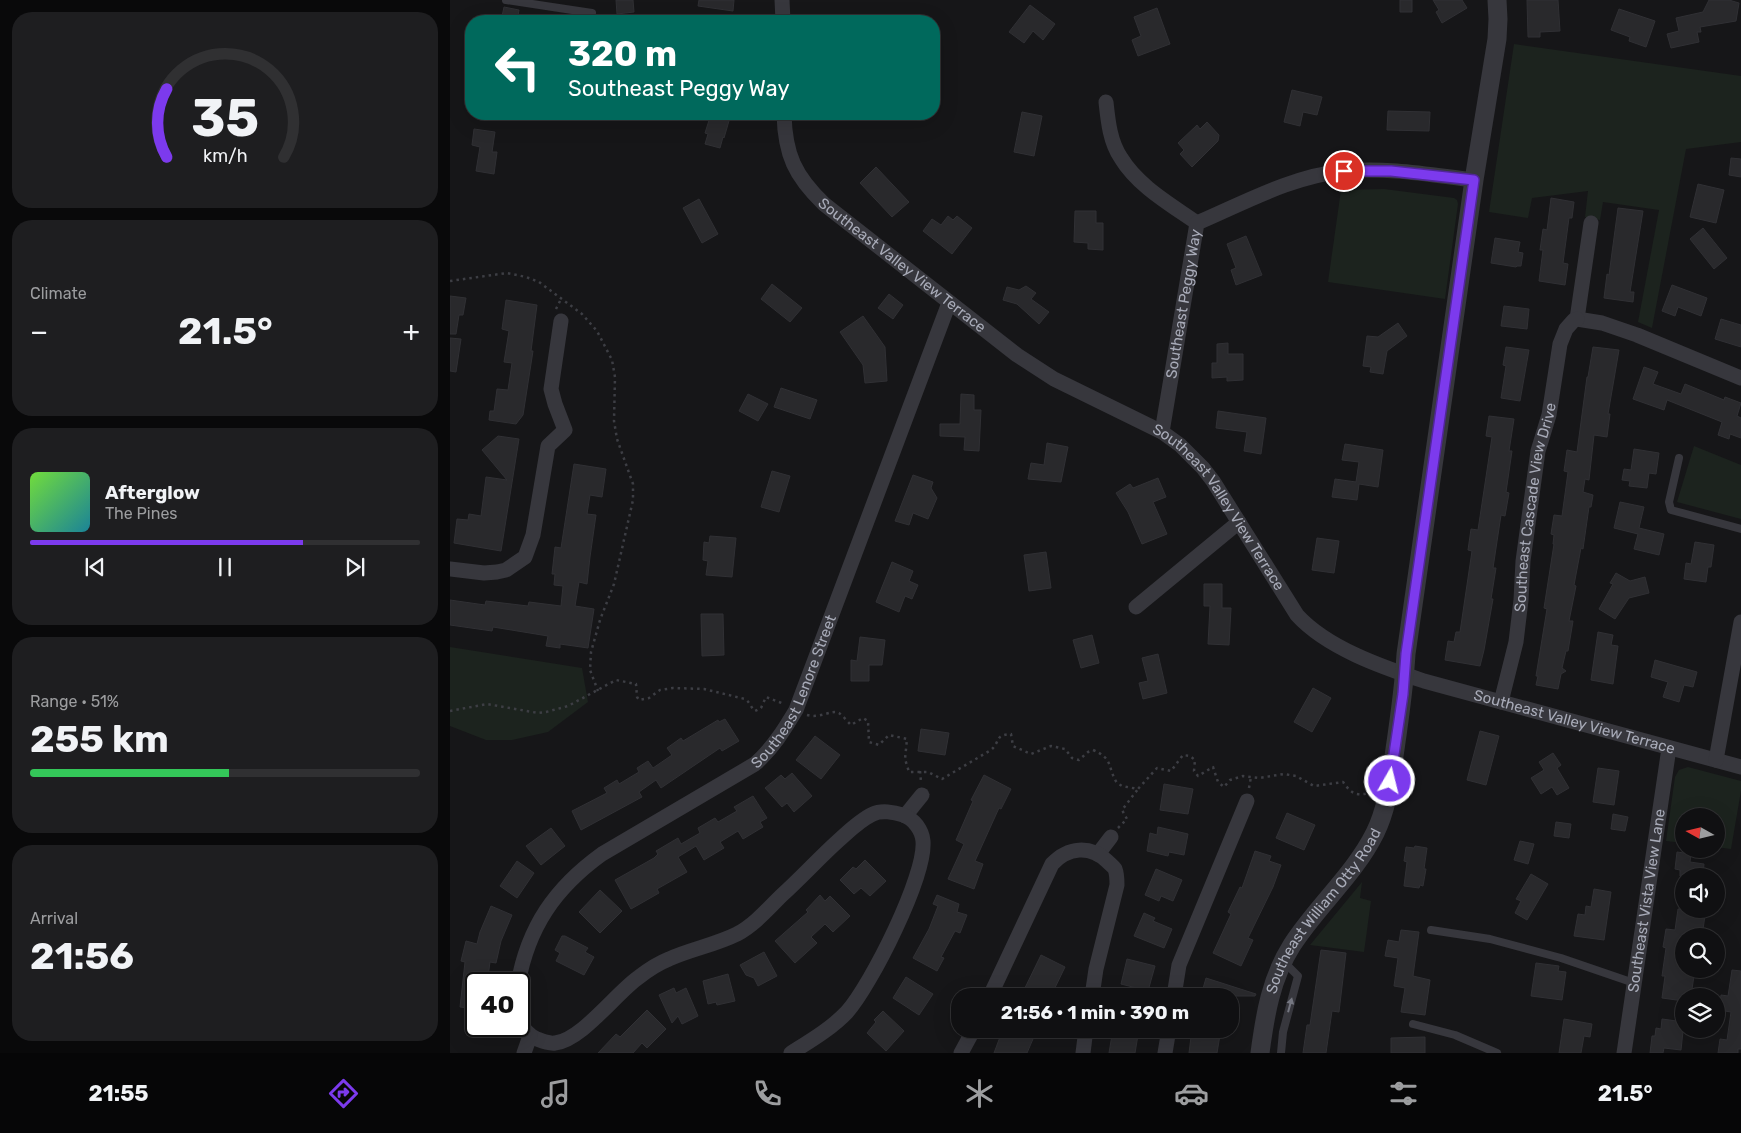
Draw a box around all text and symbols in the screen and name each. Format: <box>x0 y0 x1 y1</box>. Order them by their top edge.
text: 320 m <box>568 33 677 75</box>
icon: left <box>485 35 550 100</box>
text: Southeast Peggy Way <box>568 75 790 102</box>
text: 35 <box>191 87 259 149</box>
text: km/h <box>203 145 247 166</box>
pin <box>1323 150 1365 192</box>
icon: arrive <box>1330 157 1358 185</box>
street label: Southeast Valley View Terrace <box>814 194 990 336</box>
street label: Southeast Peggy Way <box>1162 228 1205 380</box>
text: Climate <box>30 284 87 303</box>
text: 21.5° <box>178 308 273 354</box>
text: − <box>30 315 48 348</box>
text: + <box>403 315 420 348</box>
street label: Southeast Cascade View Drive <box>1511 402 1560 613</box>
street label: Southeast Valley View Terrace <box>1150 420 1288 594</box>
text: Afterglow <box>105 481 200 504</box>
text: The Pines <box>105 504 178 523</box>
icon: previous <box>81 553 109 581</box>
icon: pause <box>211 553 239 581</box>
icon: next <box>341 553 369 581</box>
street label: Southeast Lenore Street <box>747 612 840 772</box>
street label: Southeast Valley View Terrace <box>1472 686 1677 758</box>
text: Range · 51% <box>30 692 119 711</box>
text: 255 km <box>30 716 169 762</box>
position arrow <box>1363 754 1415 806</box>
street label: Southeast Vista View Lane <box>1624 808 1669 994</box>
north arrow <box>1675 808 1725 858</box>
map controls <box>1675 808 1725 1038</box>
street label: Southeast William Otty Road <box>1262 825 1385 996</box>
button: sound <box>1675 868 1725 918</box>
text: Arrival <box>30 909 78 928</box>
button: search <box>1675 928 1725 978</box>
text: 21:56 <box>30 933 134 979</box>
speed limit sign: 40 <box>465 972 530 1037</box>
button: layers <box>1675 988 1725 1038</box>
one-way arrow <box>1287 998 1295 1013</box>
text: 21:56 · 1 min · 390 m <box>1001 1001 1189 1024</box>
icon: directions <box>326 1076 361 1111</box>
icon: music <box>538 1076 573 1111</box>
icon: phone <box>750 1076 785 1111</box>
icon: climate <box>962 1076 997 1111</box>
icon: car <box>1174 1076 1209 1111</box>
icon: filters <box>1386 1076 1421 1111</box>
text: 21:55 <box>89 1080 149 1107</box>
text: 21.5° <box>1598 1080 1652 1107</box>

